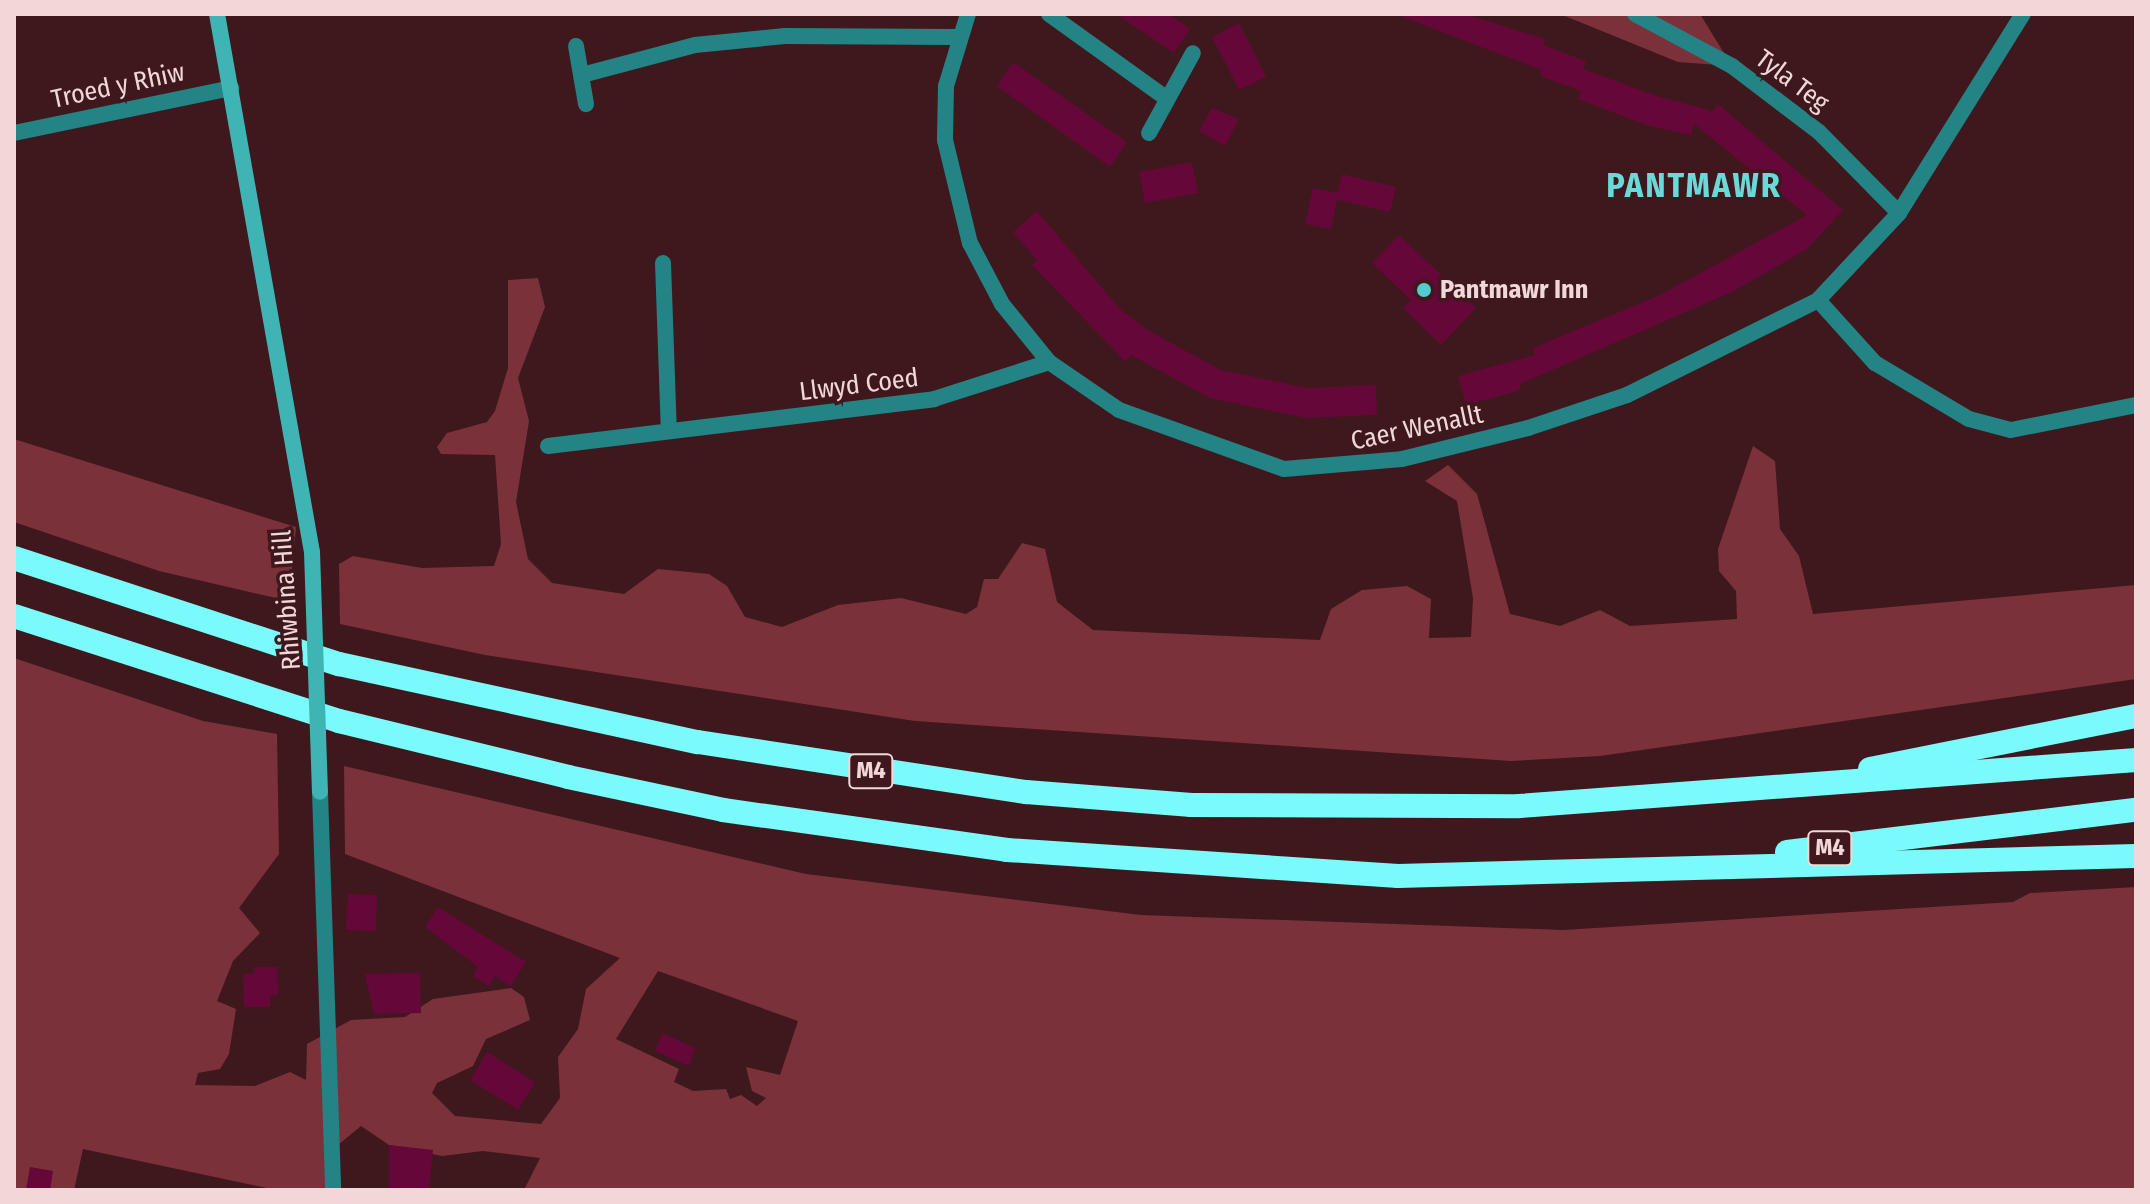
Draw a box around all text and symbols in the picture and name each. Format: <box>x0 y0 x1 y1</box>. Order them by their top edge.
street label: Tyla Teg <box>1749 43 1835 119</box>
street label: Troed y Rhiw <box>49 57 187 115</box>
district label: PANTMAWR <box>1606 166 1782 206</box>
place label: Pantmawr Inn <box>1440 274 1588 306</box>
marker: Pantmawr Inn <box>1415 281 1433 299</box>
street label: Llwyd Coed <box>798 362 920 408</box>
street label: Caer Wenallt <box>1348 399 1486 457</box>
street label: Rhiwbina Hill <box>267 529 307 671</box>
road number: M4 <box>847 751 895 791</box>
road number: M4 <box>1806 828 1854 868</box>

